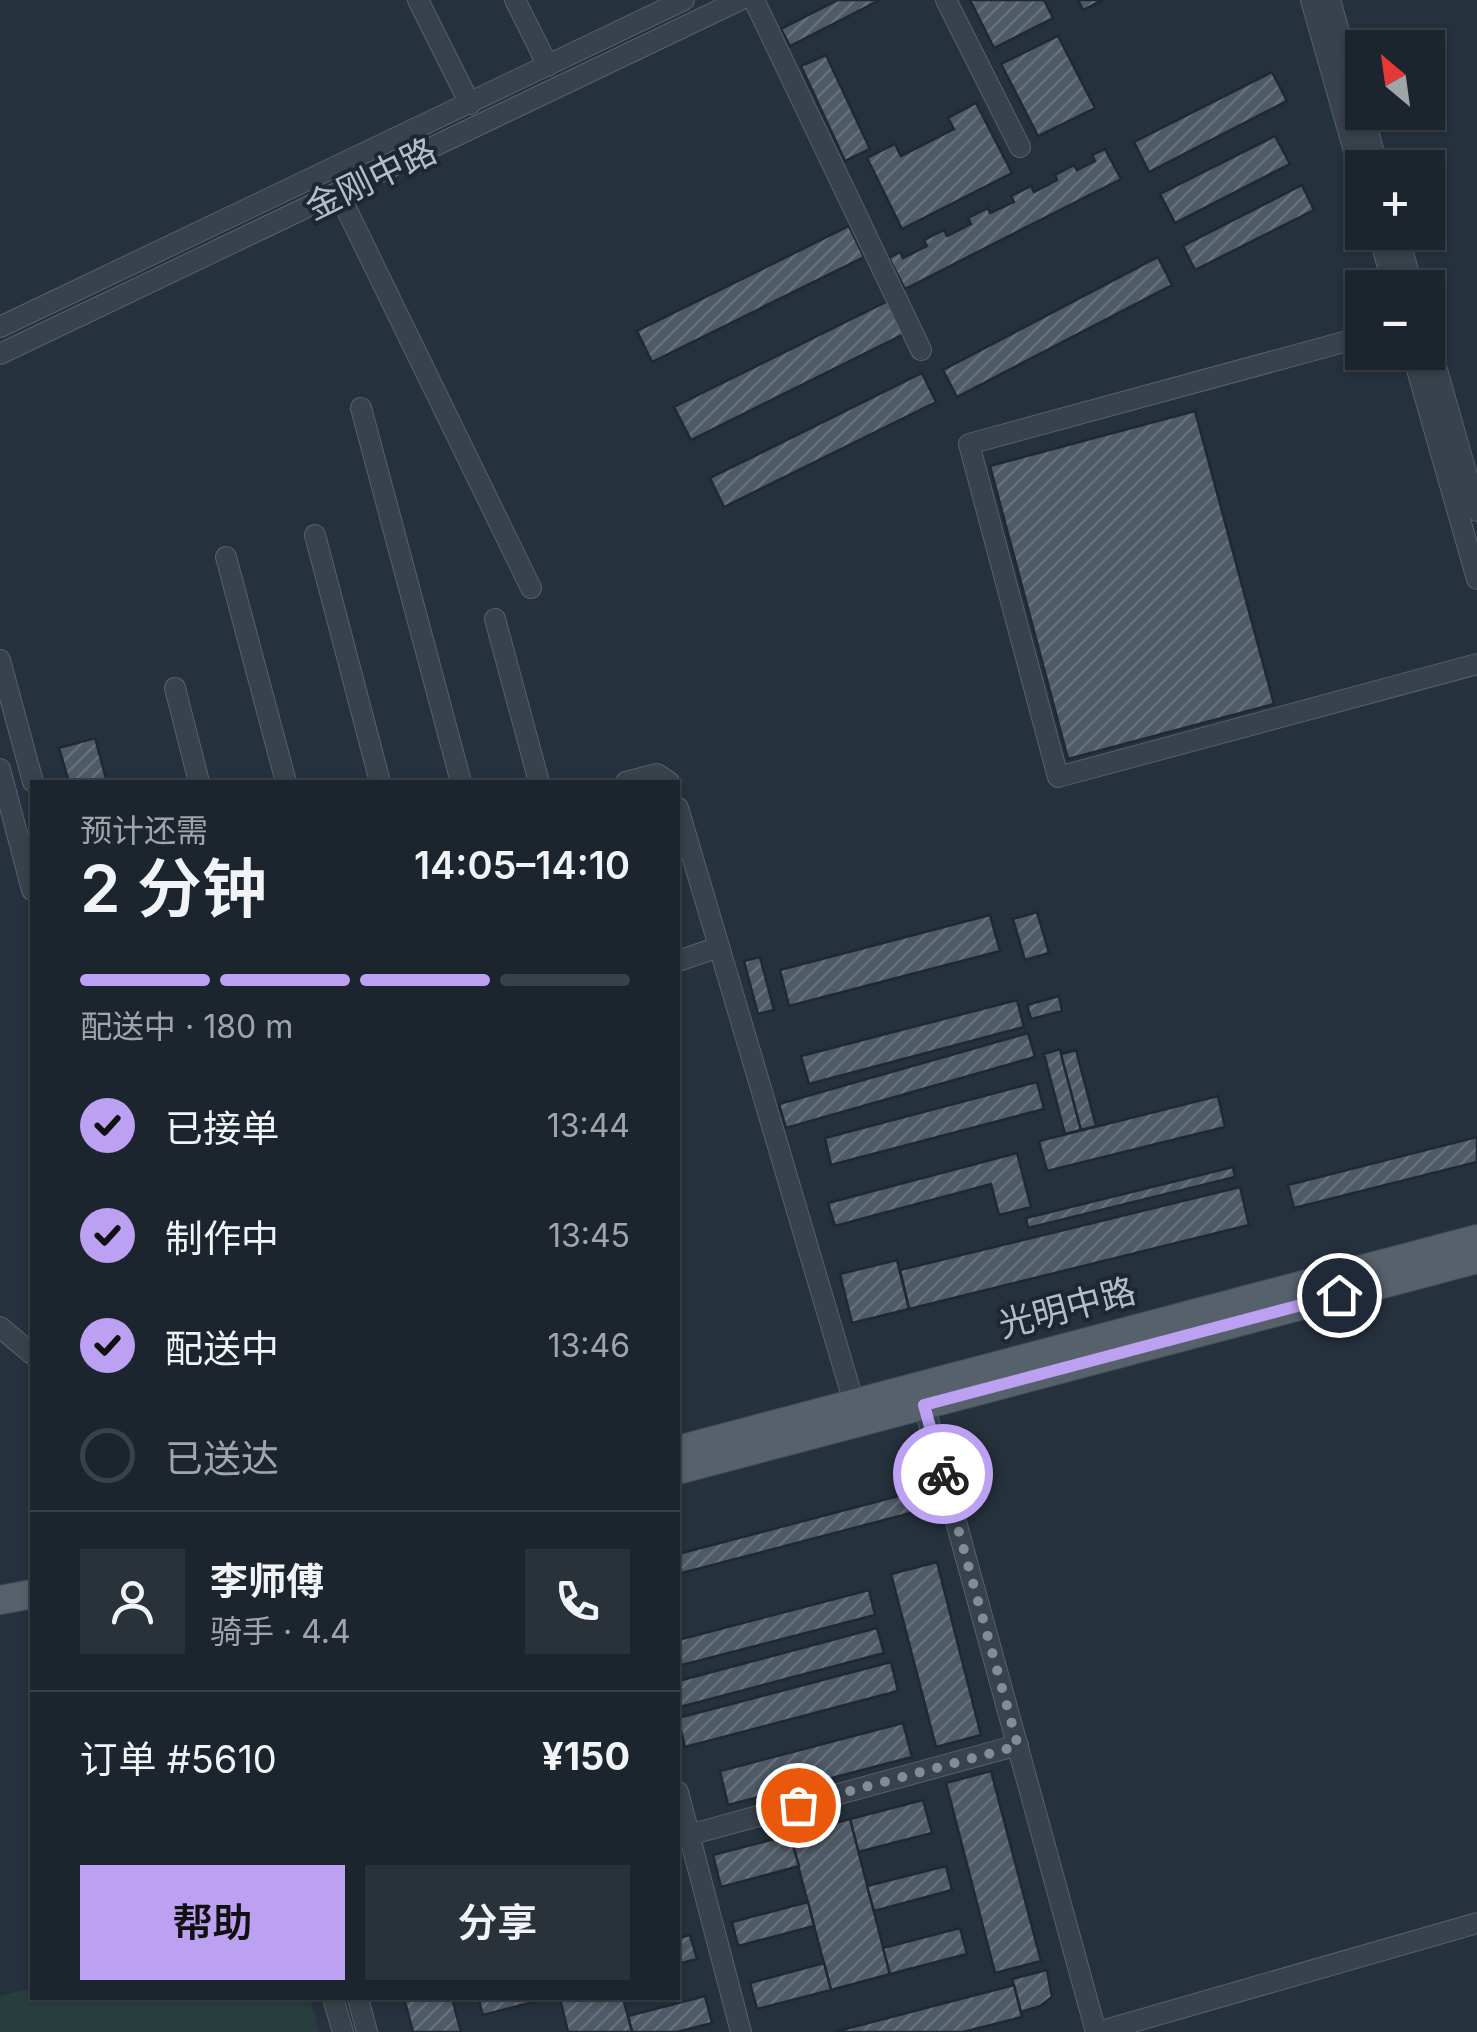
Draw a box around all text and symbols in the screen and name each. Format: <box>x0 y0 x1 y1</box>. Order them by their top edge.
north arrow <box>1345 30 1445 130</box>
map controls <box>1345 30 1445 370</box>
street label: 金刚中路 <box>298 129 443 228</box>
button: + <box>1345 150 1445 250</box>
button: − <box>1345 270 1445 370</box>
text: 预计还需 <box>80 811 208 850</box>
text: 14:05–14:10 <box>414 842 630 888</box>
text: 2 分钟 <box>80 849 267 928</box>
text: 配送中 · 180 m <box>80 1007 293 1046</box>
icon: check <box>80 1098 135 1153</box>
text: 已接单 <box>165 1105 279 1151</box>
text: 13:44 <box>547 1106 630 1145</box>
icon: check <box>80 1208 135 1263</box>
text: 制作中 <box>165 1215 279 1261</box>
text: 13:45 <box>548 1216 630 1255</box>
pin <box>1297 1253 1382 1338</box>
icon: home <box>1312 1268 1367 1323</box>
street label: 光明中路 <box>994 1269 1140 1345</box>
icon: check <box>80 1318 135 1373</box>
text: 配送中 <box>165 1325 279 1371</box>
text: 13:46 <box>547 1326 630 1365</box>
courier <box>893 1424 993 1524</box>
text: 已送达 <box>165 1435 279 1481</box>
icon: bike <box>916 1447 971 1502</box>
button: person <box>80 1549 185 1654</box>
button: phone <box>525 1549 630 1654</box>
text: 李师傅 <box>210 1558 324 1604</box>
text: 骑手 · 4.4 <box>210 1612 351 1651</box>
text: ¥150 <box>542 1733 630 1779</box>
text: 订单 #5610 <box>80 1736 277 1782</box>
pin <box>756 1763 841 1848</box>
icon: bag <box>771 1778 826 1833</box>
button: 帮助 <box>80 1865 345 1980</box>
button: 分享 <box>365 1865 630 1980</box>

